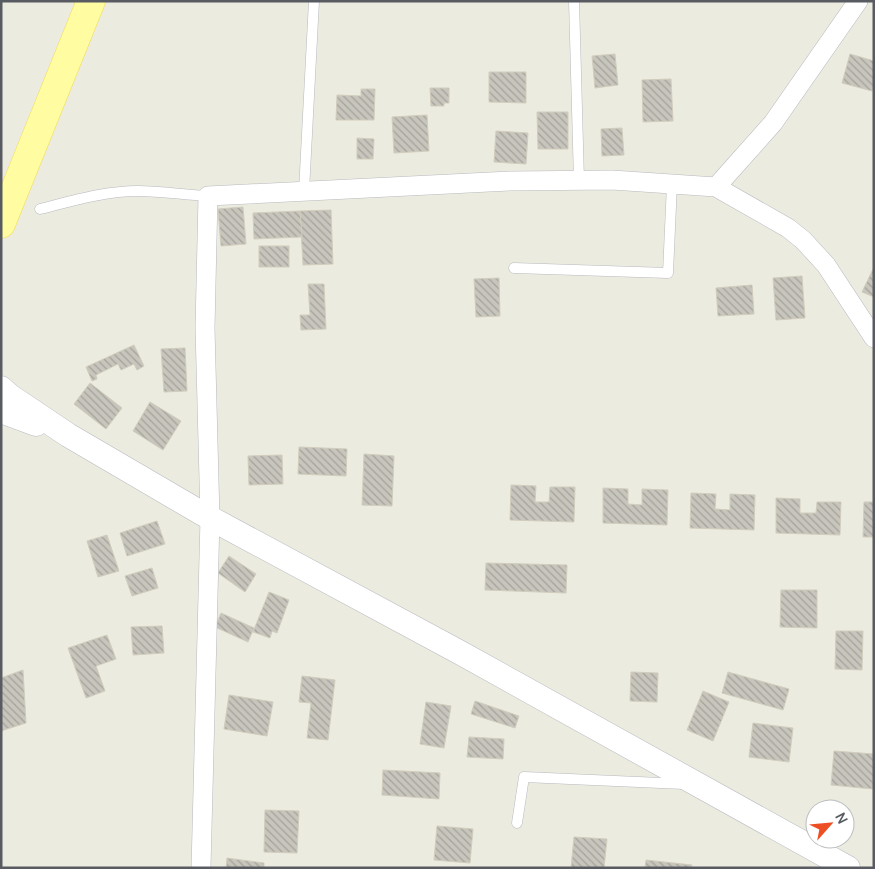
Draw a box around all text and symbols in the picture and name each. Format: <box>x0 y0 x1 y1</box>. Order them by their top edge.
north arrow <box>805 799 855 849</box>
text: N <box>831 809 853 827</box>

